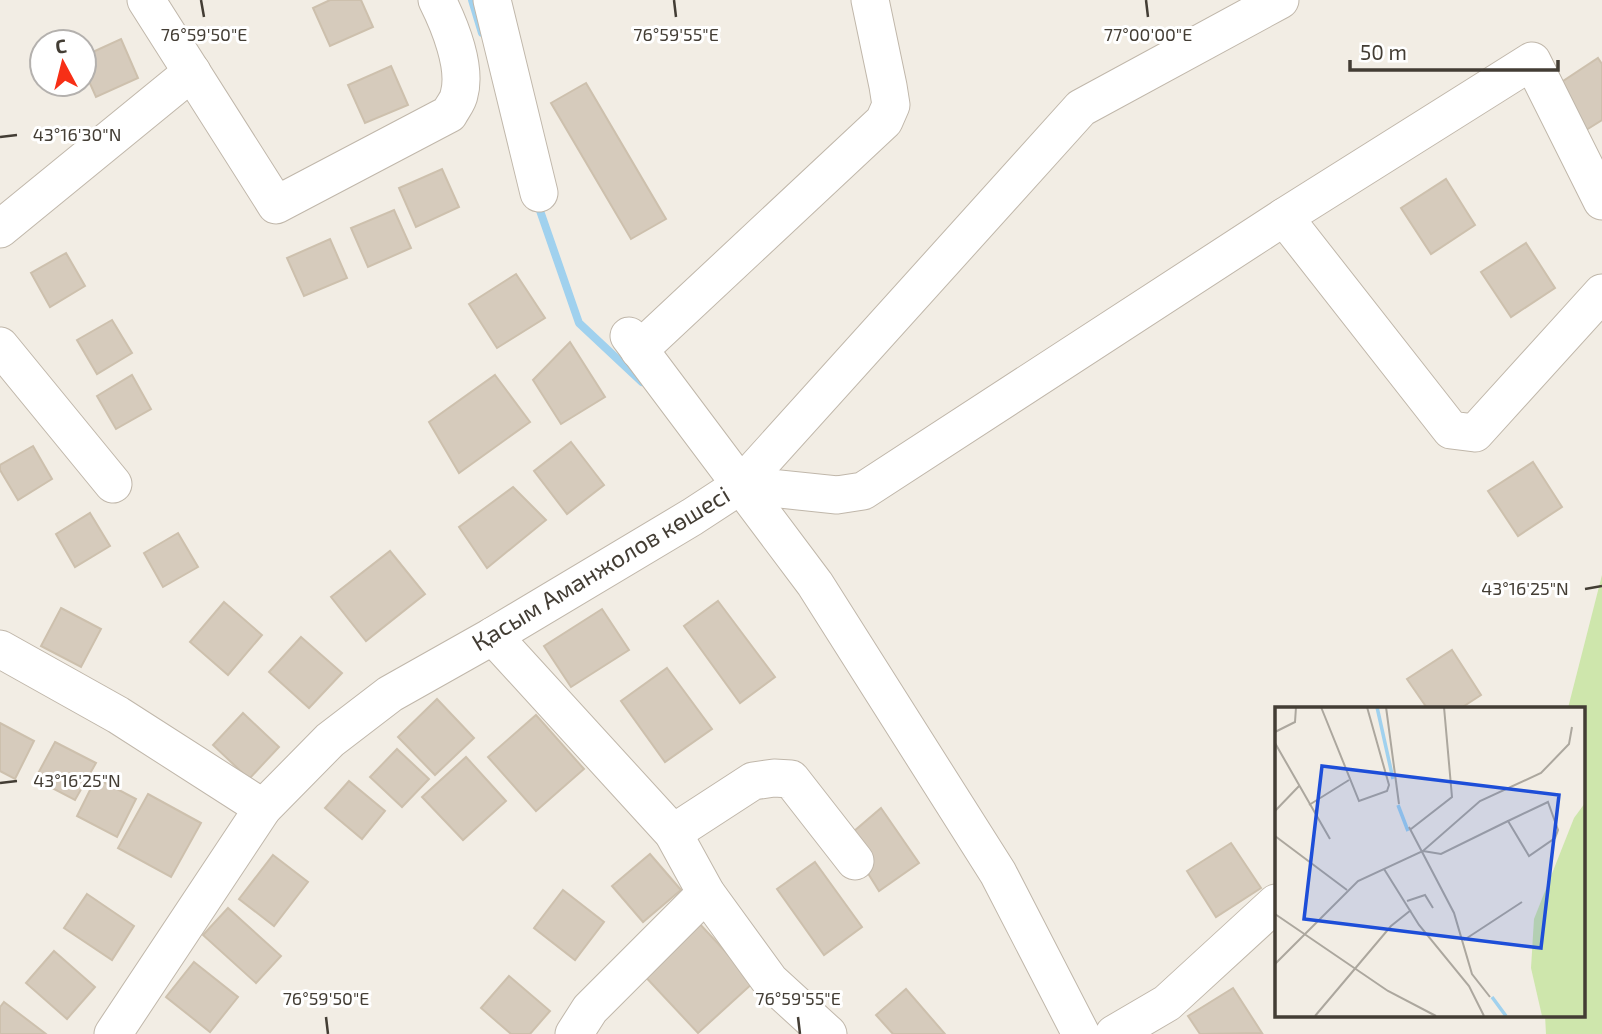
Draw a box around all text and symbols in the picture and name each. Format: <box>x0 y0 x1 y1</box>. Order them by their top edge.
text: 76°59'50"E <box>161 23 247 45</box>
text: 76°59'55"E <box>633 23 719 45</box>
text: 77°00'00"E <box>1104 23 1192 45</box>
north arrow <box>28 28 98 98</box>
scale bar <box>1350 28 1558 72</box>
text: С <box>54 34 68 58</box>
text: 50 m <box>1360 39 1407 64</box>
text: 43°16'30"N <box>33 123 121 145</box>
street label: Қасым Аманжолов көшесі <box>466 479 734 656</box>
text: 43°16'25"N <box>1481 577 1569 599</box>
inset map <box>1275 707 1584 1016</box>
text: 43°16'25"N <box>33 769 121 791</box>
text: 76°59'50"E <box>283 987 369 1009</box>
text: 76°59'55"E <box>755 987 841 1009</box>

